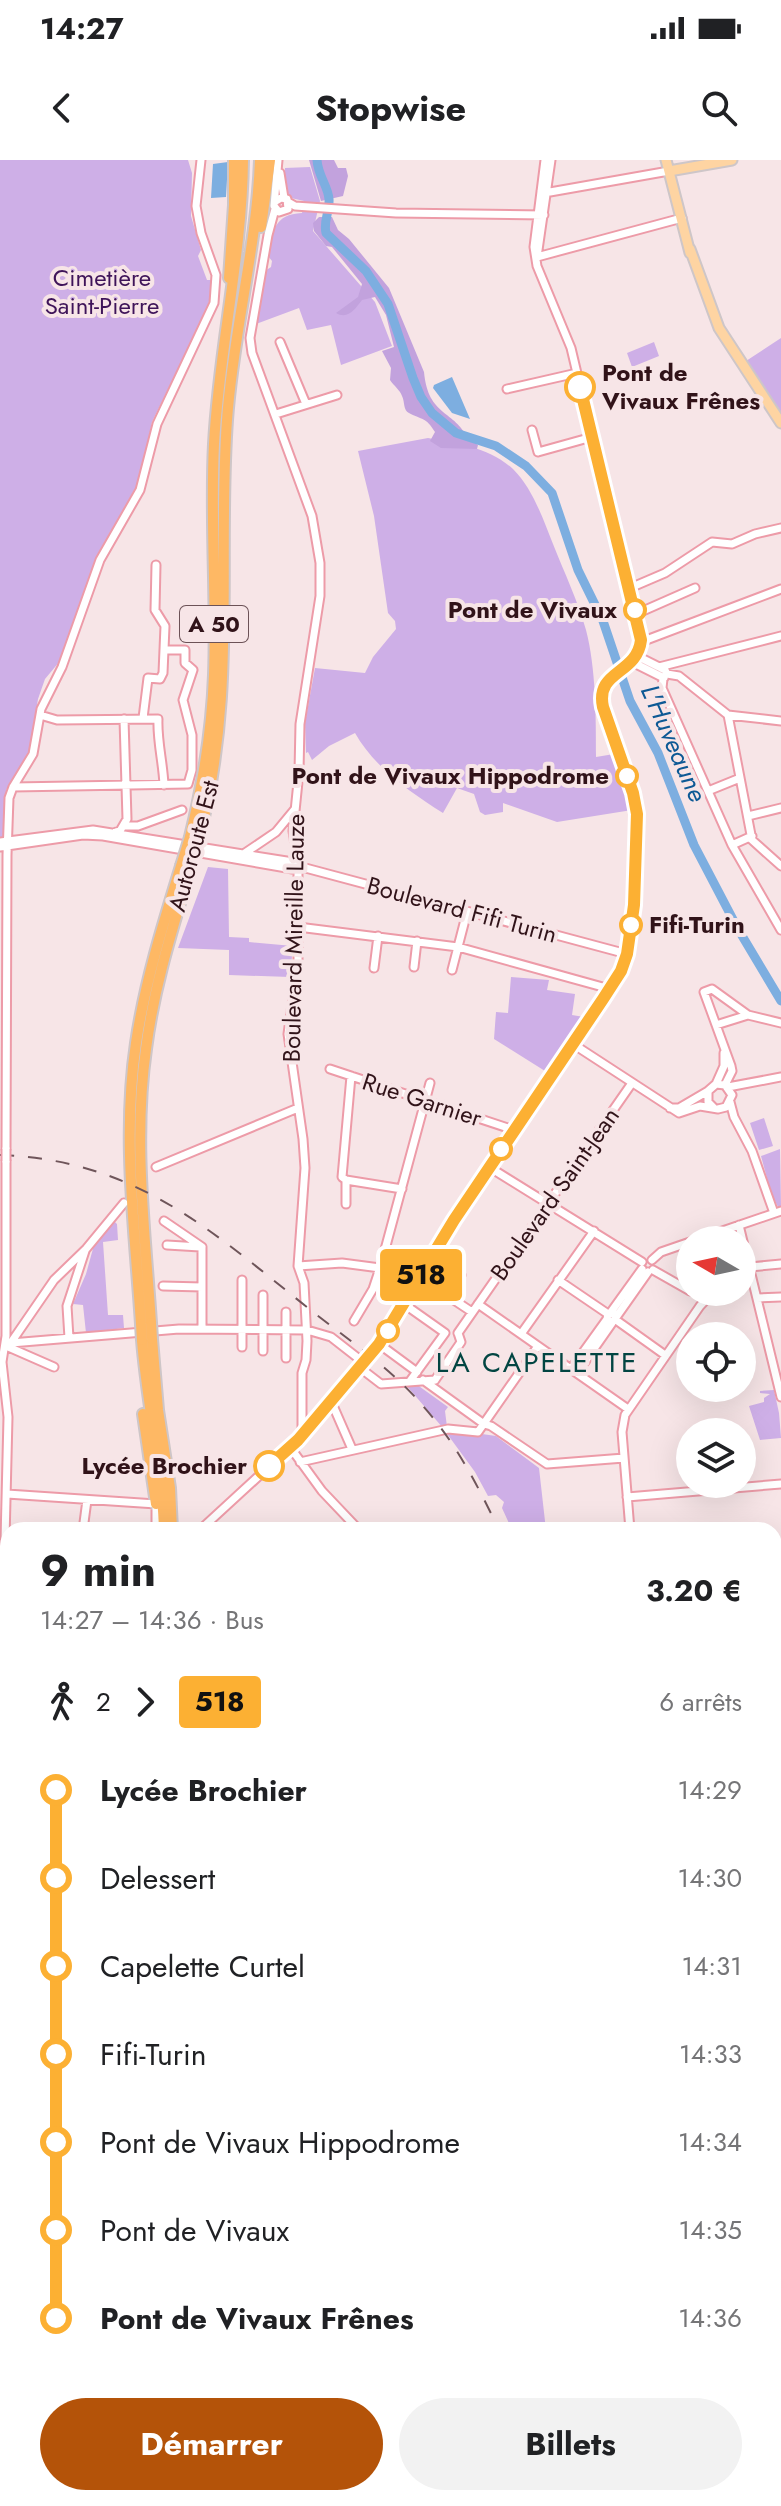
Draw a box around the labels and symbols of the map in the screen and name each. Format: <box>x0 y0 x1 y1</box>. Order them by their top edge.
park label: Cimetière Saint-Pierre <box>45 260 159 323</box>
place label: Pont de Vivaux Frênes <box>601 355 760 418</box>
marker: Pont de Vivaux Frênes <box>565 372 595 402</box>
place label: Pont de Vivaux <box>448 592 617 627</box>
marker: Pont de Vivaux <box>624 599 646 621</box>
road number: A 50 <box>180 606 248 642</box>
water label: L'Huveaune <box>631 678 717 808</box>
place label: Pont de Vivaux Hippodrome <box>291 758 609 793</box>
marker: Pont de Vivaux Hippodrome <box>616 765 638 787</box>
street label: Autoroute Est <box>159 776 228 915</box>
street label: Boulevard Mireille Lauze <box>274 813 313 1063</box>
street label: Boulevard Fifi Turin <box>363 867 561 952</box>
place label: Fifi-Turin <box>649 907 745 942</box>
marker: Fifi-Turin <box>620 914 642 936</box>
street label: Rue Garnier <box>358 1064 487 1135</box>
street label: Boulevard Saint-Jean <box>482 1100 628 1287</box>
unlabelled marker <box>490 1138 512 1160</box>
north arrow <box>676 1226 756 1306</box>
line badge: 518 <box>375 1249 467 1301</box>
unlabelled marker <box>377 1320 399 1342</box>
district label: LA CAPELETTE <box>436 1342 638 1383</box>
place label: Lycée Brochier <box>81 1448 247 1483</box>
marker: Lycée Brochier <box>254 1451 284 1481</box>

